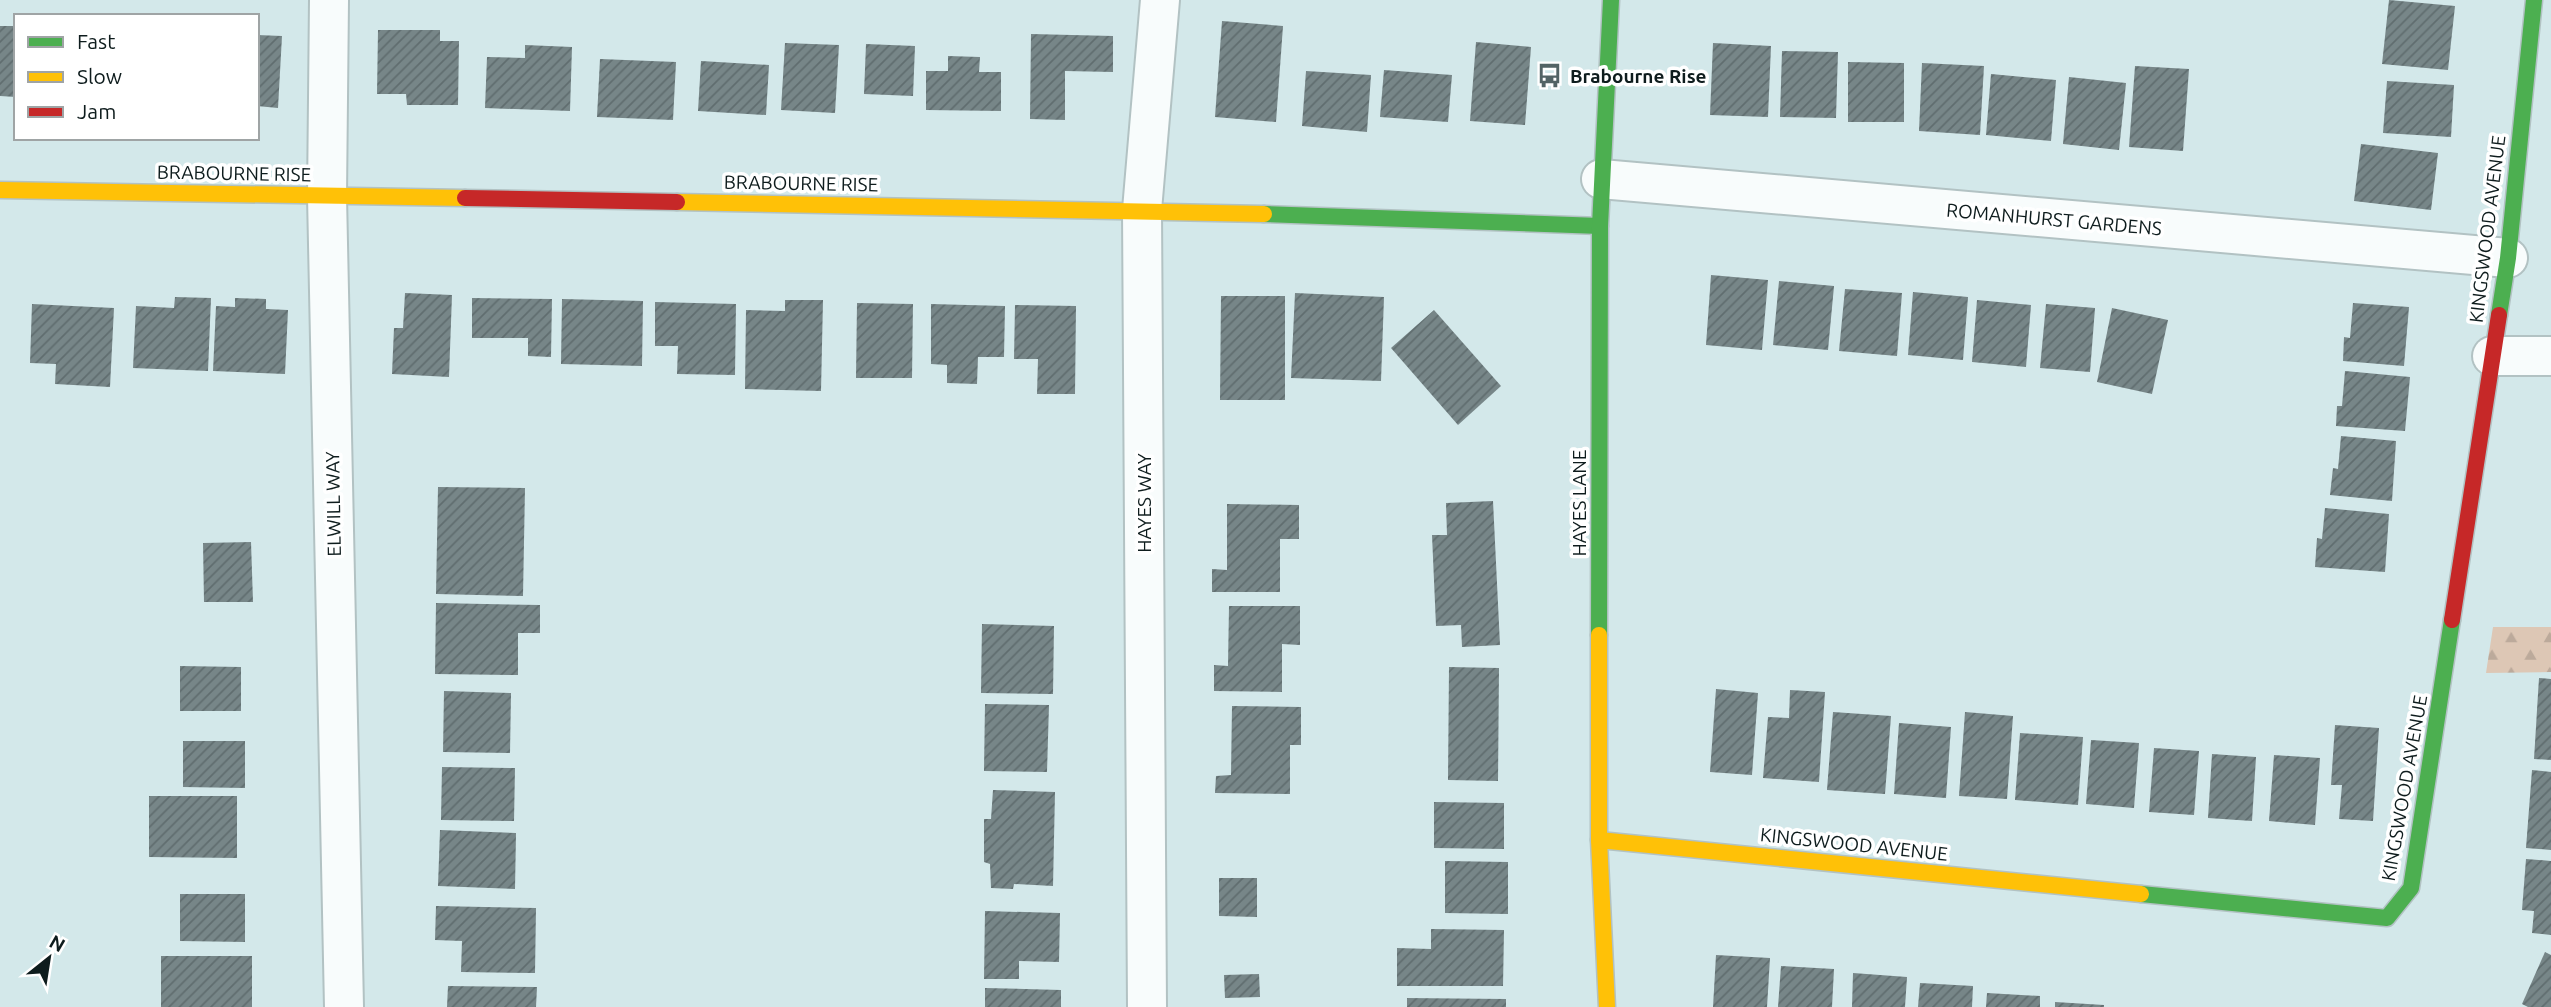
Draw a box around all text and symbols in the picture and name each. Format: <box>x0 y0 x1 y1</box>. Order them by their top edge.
legend <box>14 14 259 140</box>
text: Fast <box>77 29 115 53</box>
bus stop icon: Brabourne Rise <box>1536 62 1564 90</box>
text: Slow <box>77 64 122 88</box>
place label: Brabourne Rise <box>1570 65 1707 87</box>
text: Jam <box>77 99 116 123</box>
street label: KINGSWOOD AVENUE <box>2465 134 2509 324</box>
street label: BRABOURNE RISE <box>157 161 311 185</box>
street label: BRABOURNE RISE <box>724 171 878 195</box>
street label: ROMANHURST GARDENS <box>1945 199 2163 239</box>
street label: HAYES LANE <box>1568 450 1590 557</box>
street label: ELWILL WAY <box>321 451 345 557</box>
street label: HAYES WAY <box>1133 453 1155 553</box>
street label: KINGSWOOD AVENUE <box>2377 693 2431 883</box>
street label: KINGSWOOD AVENUE <box>1759 823 1949 865</box>
north arrow <box>14 923 84 993</box>
text: N <box>46 930 69 956</box>

